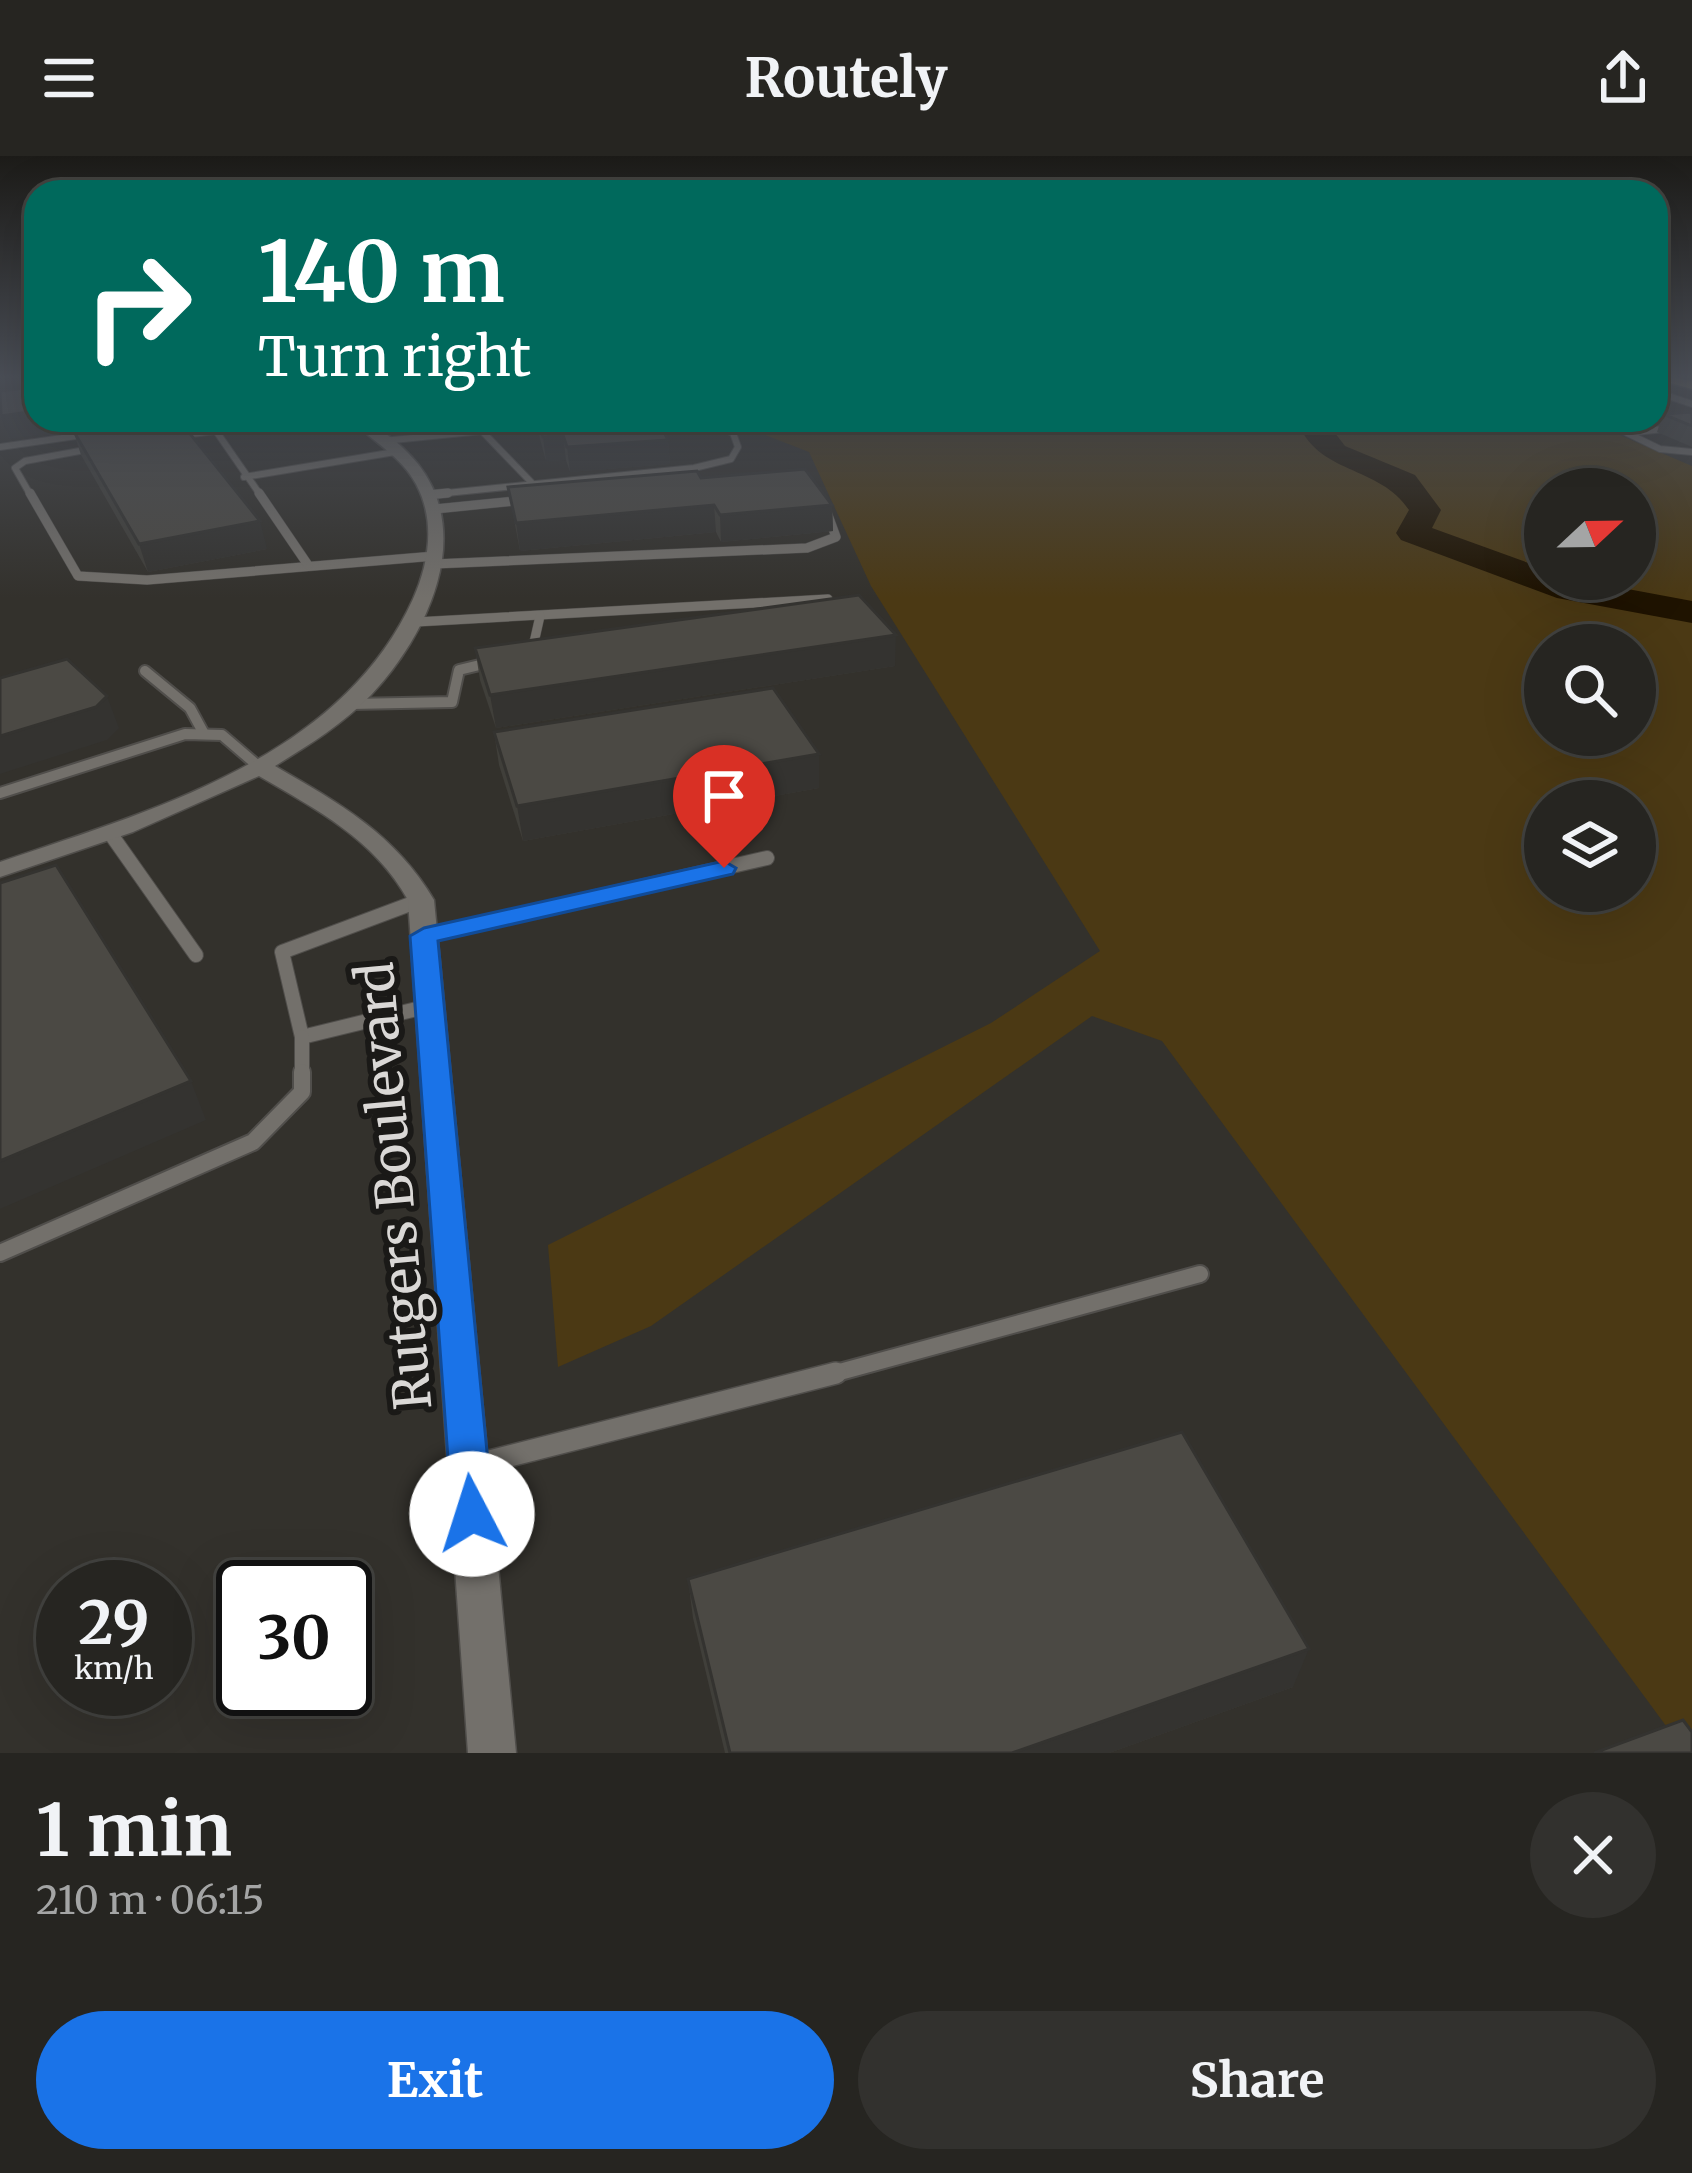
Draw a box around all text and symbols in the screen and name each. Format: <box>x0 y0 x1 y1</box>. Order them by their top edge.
text: Routely <box>744 44 948 112</box>
icon: menu <box>36 45 102 111</box>
icon: share <box>1590 45 1656 111</box>
text: 140 m <box>258 219 505 325</box>
icon: right <box>60 228 216 384</box>
text: Turn right <box>258 323 531 391</box>
north arrow <box>1524 468 1656 600</box>
map controls <box>1524 468 1656 912</box>
button: search <box>1524 624 1656 756</box>
pin <box>673 745 775 868</box>
icon: arrive <box>691 763 757 829</box>
button: layers <box>1524 780 1656 912</box>
street label: Rutgers Boulevard <box>343 959 445 1413</box>
position arrow <box>409 1451 535 1577</box>
speed limit sign: 30 <box>216 1560 372 1716</box>
text: 29 <box>78 1585 150 1660</box>
text: km/h <box>74 1649 154 1687</box>
text: 1 min <box>36 1785 232 1876</box>
button: close <box>1530 1792 1656 1918</box>
text: 210 m · 06:15 <box>36 1876 264 1925</box>
button: Exit <box>36 2011 834 2149</box>
button: Share <box>858 2011 1656 2149</box>

